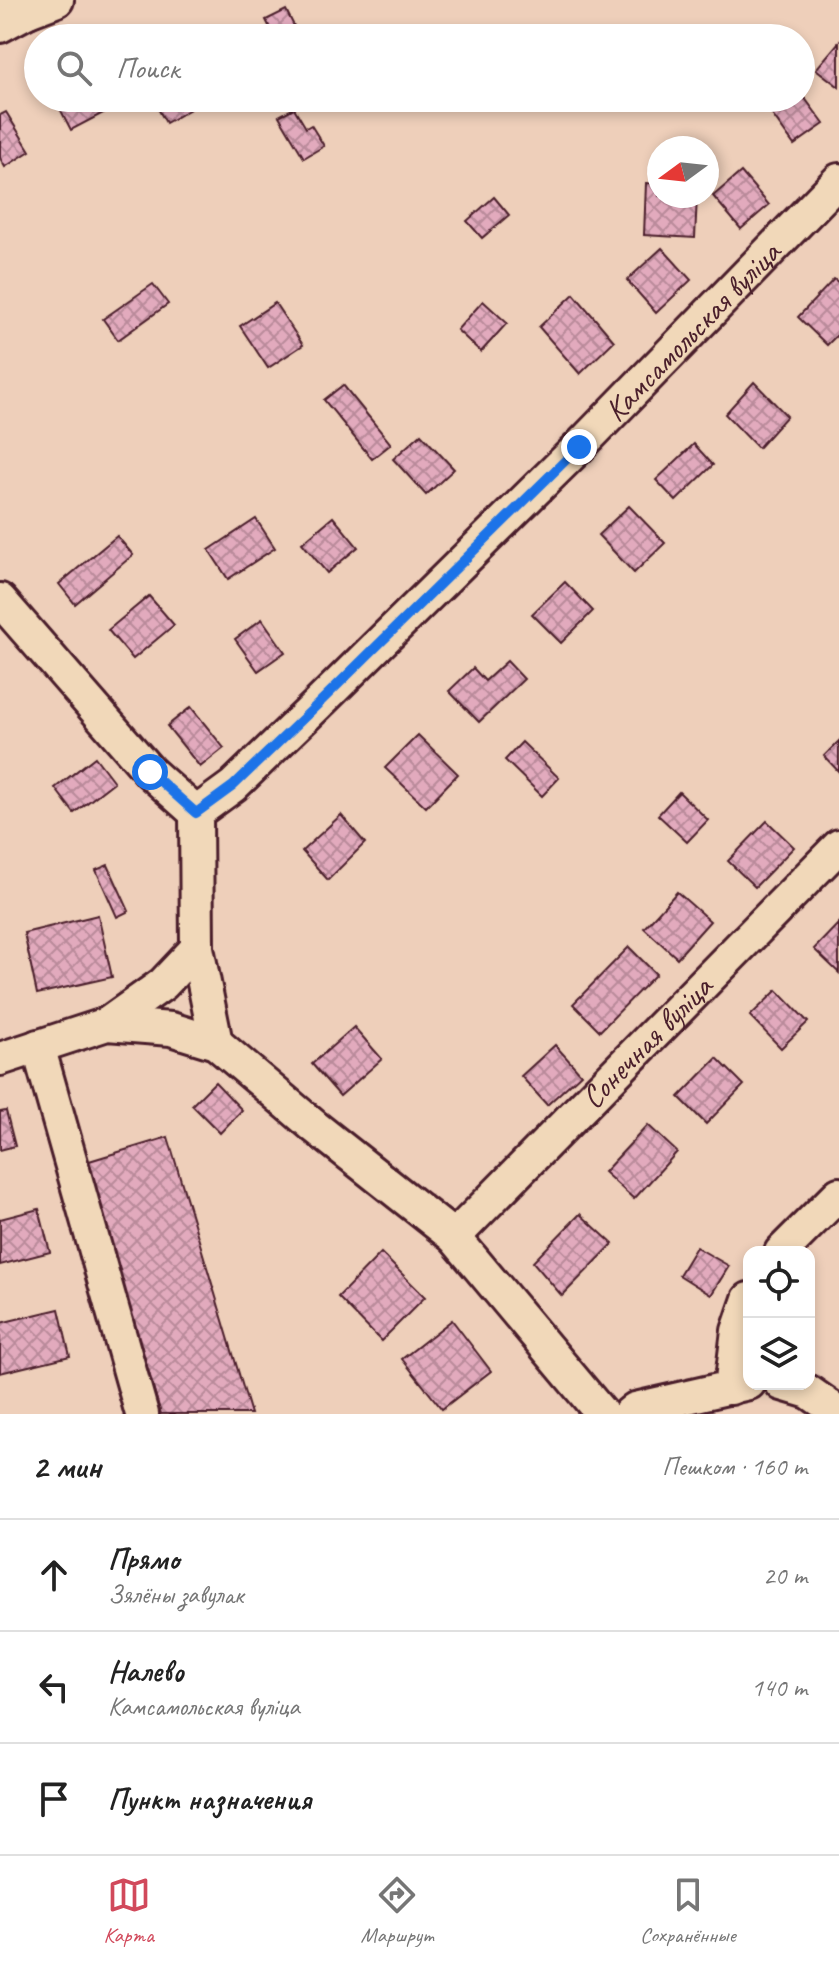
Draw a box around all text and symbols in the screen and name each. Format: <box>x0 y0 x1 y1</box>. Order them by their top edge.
search box <box>24 24 815 112</box>
icon: search <box>52 46 96 90</box>
text: Поиск <box>116 49 179 87</box>
north arrow <box>647 136 719 208</box>
street label: Камсамольская вуліца <box>595 231 791 430</box>
route end <box>561 429 597 465</box>
route start <box>132 754 168 790</box>
street label: Сонечная вуліца <box>572 966 722 1117</box>
map controls <box>743 1246 815 1390</box>
button: locate <box>743 1246 815 1318</box>
button: layers <box>743 1318 815 1390</box>
text: 2 мин <box>32 1445 101 1488</box>
text: Пешком · 160 m <box>662 1450 807 1483</box>
text: Прямо <box>108 1540 179 1578</box>
icon: ahead <box>32 1553 76 1597</box>
text: 20 m <box>763 1559 807 1592</box>
text: Зялёны завулак <box>108 1578 243 1611</box>
text: Налево <box>108 1652 184 1690</box>
icon: left <box>32 1665 76 1709</box>
text: 140 m <box>751 1671 807 1704</box>
text: Камсамольская вуліца <box>108 1690 300 1723</box>
icon: arrive <box>32 1777 76 1821</box>
text: Пункт назначения <box>108 1780 311 1818</box>
tab: Карта <box>103 1873 154 1949</box>
tab: Маршрут <box>361 1873 433 1949</box>
tab: Сохранённые <box>640 1873 736 1949</box>

